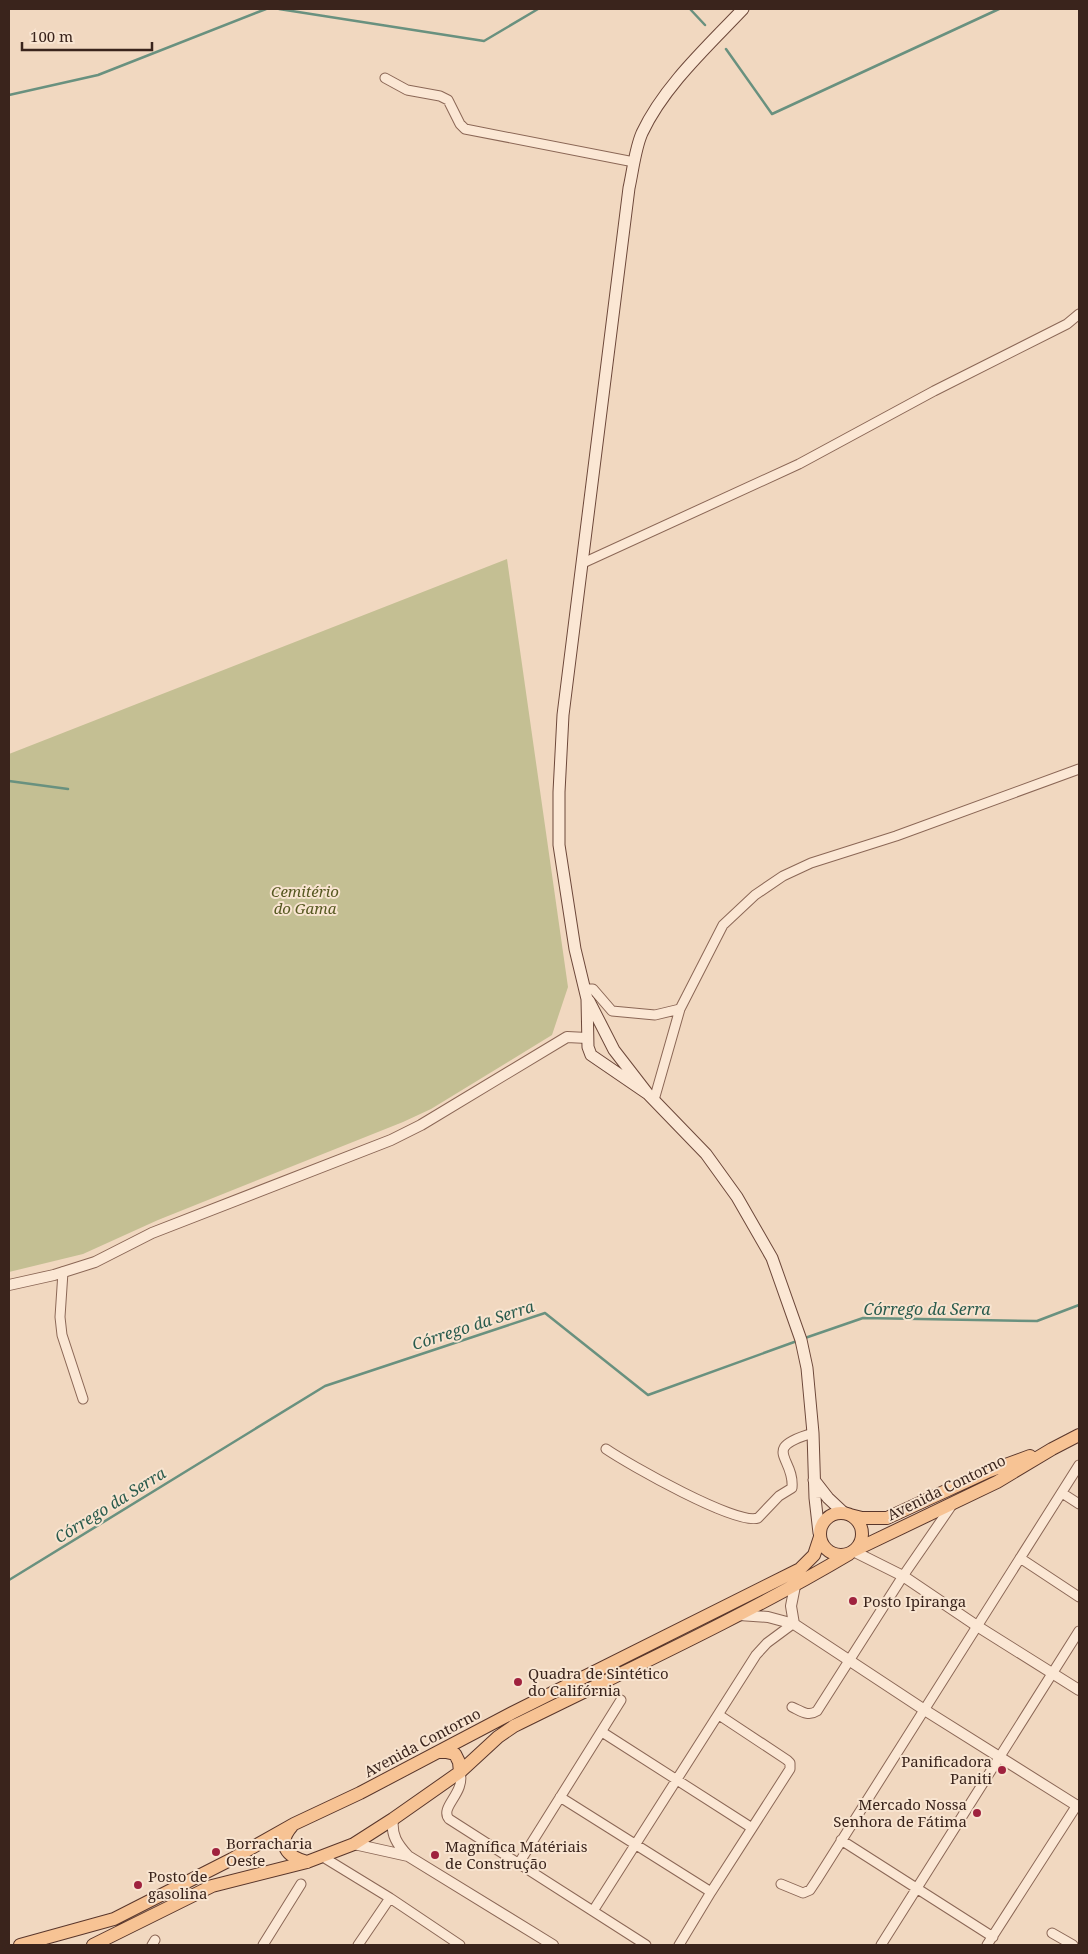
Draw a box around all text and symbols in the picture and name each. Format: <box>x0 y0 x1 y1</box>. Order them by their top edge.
scale bar <box>22 20 152 52</box>
text: 100 m <box>30 26 73 46</box>
park label: Cemitério do Gama <box>271 881 339 918</box>
water label: Córrego da Serra <box>409 1295 538 1355</box>
water label: Córrego da Serra <box>863 1298 991 1320</box>
street label: Avenida Contorno <box>884 1450 1008 1524</box>
water label: Córrego da Serra <box>50 1462 170 1548</box>
place label: Posto Ipiranga <box>863 1591 966 1611</box>
marker: Posto Ipiranga <box>847 1595 859 1607</box>
place label: Quadra de Sintético do Califórnia <box>528 1663 669 1700</box>
marker: Quadra de Sintético do Califórnia <box>512 1676 524 1688</box>
street label: Avenida Contorno <box>360 1703 484 1781</box>
place label: Panificadora Paniti <box>901 1751 992 1788</box>
marker: Panificadora Paniti <box>996 1764 1008 1776</box>
place label: Mercado Nossa Senhora de Fátima <box>833 1794 967 1831</box>
marker: Mercado Nossa Senhora de Fátima <box>971 1807 983 1819</box>
place label: Borracharia Oeste <box>226 1833 312 1870</box>
place label: Magnífica Matériais de Construção <box>445 1836 588 1873</box>
marker: Borracharia Oeste <box>210 1846 222 1858</box>
marker: Magnífica Matériais de Construção <box>429 1849 441 1861</box>
place label: Posto de gasolina <box>148 1866 208 1903</box>
marker: Posto de gasolina <box>132 1879 144 1891</box>

